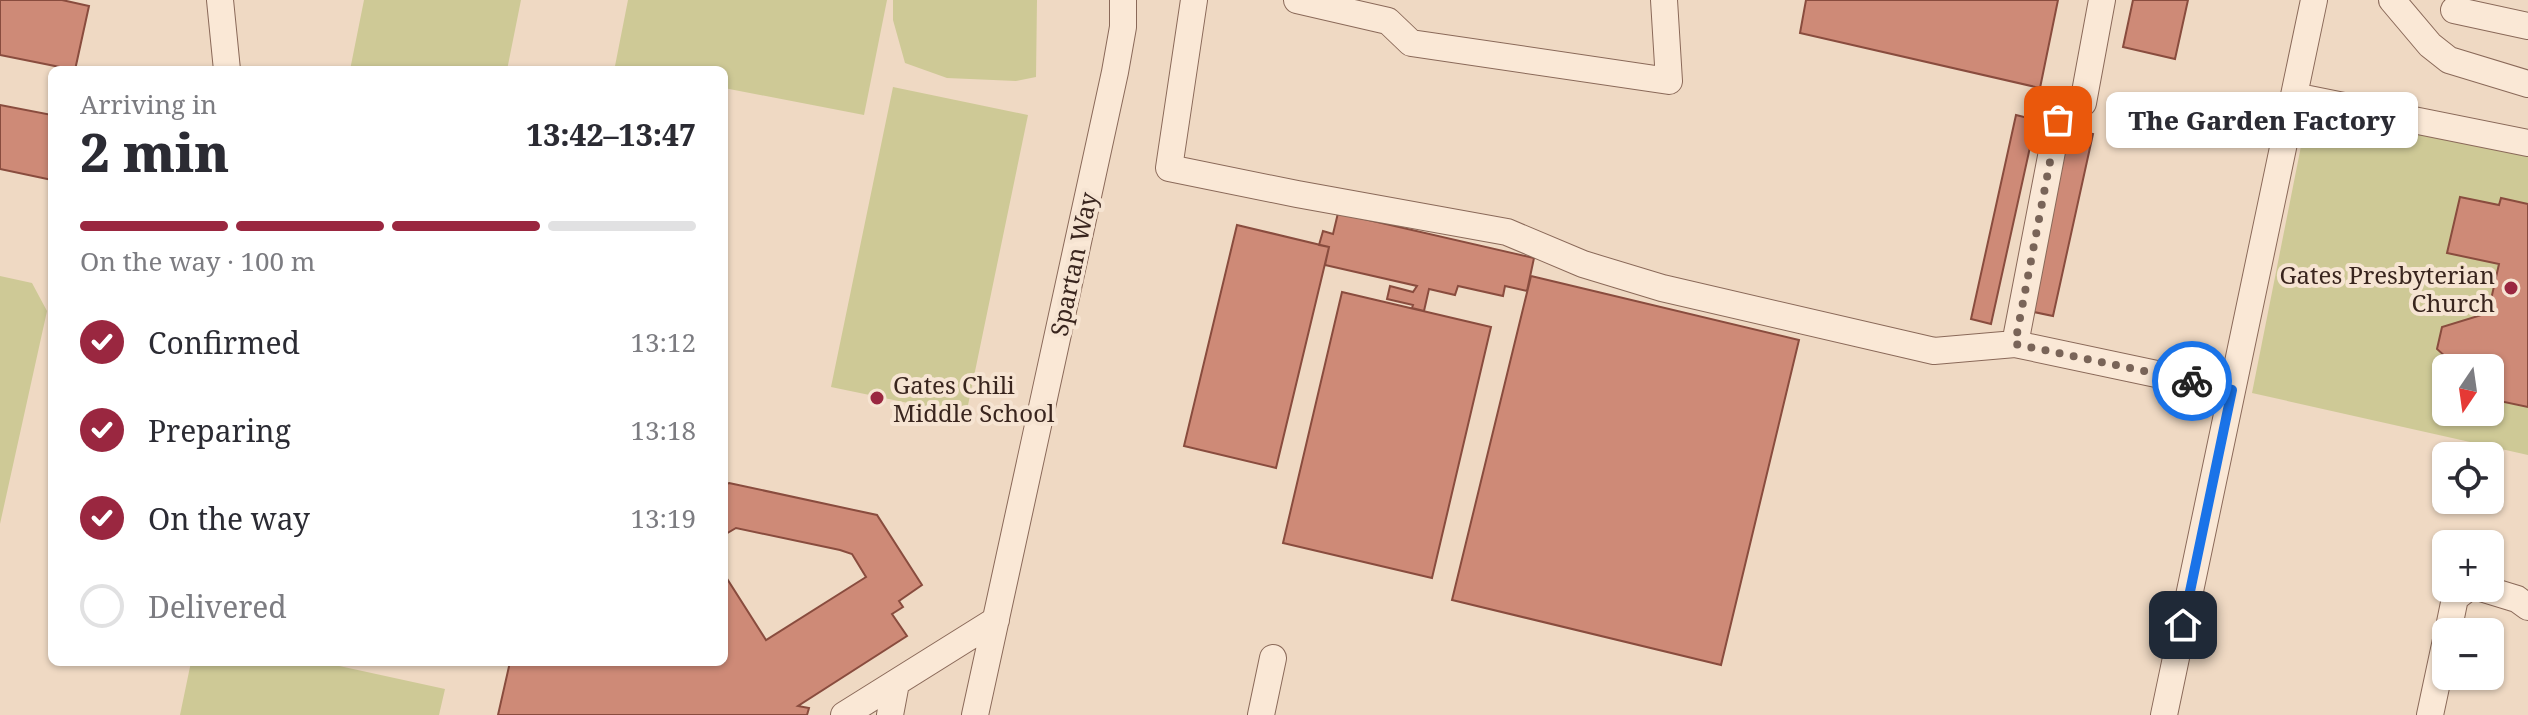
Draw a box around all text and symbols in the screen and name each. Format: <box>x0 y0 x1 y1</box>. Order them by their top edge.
text: Arriving in <box>80 86 217 122</box>
pin <box>2024 86 2092 154</box>
callout: The Garden Factory <box>2106 92 2418 148</box>
icon: bag <box>2036 98 2080 142</box>
text: The Garden Factory <box>2129 102 2395 138</box>
text: 13:42–13:47 <box>526 114 696 155</box>
text: 2 min <box>80 116 229 187</box>
street label: Spartan Way <box>1042 189 1104 339</box>
text: On the way · 100 m <box>80 243 315 279</box>
place label: Gates Presbyterian Church <box>2279 258 2495 319</box>
marker: Gates Presbyterian Church <box>2502 279 2520 297</box>
icon: check <box>80 320 124 364</box>
text: Confirmed <box>148 322 300 363</box>
text: 13:12 <box>630 324 696 360</box>
courier <box>2152 341 2232 421</box>
north arrow <box>2432 354 2504 426</box>
map controls <box>2432 354 2504 690</box>
icon: bike <box>2170 359 2214 403</box>
place label: Gates Chili Middle School <box>893 368 1055 429</box>
marker: Gates Chili Middle School <box>868 389 886 407</box>
icon: check <box>80 408 124 452</box>
text: Preparing <box>148 410 291 451</box>
text: 13:18 <box>630 412 696 448</box>
button: locate <box>2432 442 2504 514</box>
icon: check <box>80 496 124 540</box>
text: On the way <box>148 498 310 539</box>
text: 13:19 <box>630 500 696 536</box>
button: + <box>2432 530 2504 602</box>
text: Delivered <box>148 586 287 627</box>
pin <box>2149 591 2217 659</box>
icon: home <box>2161 603 2205 647</box>
button: − <box>2432 618 2504 690</box>

